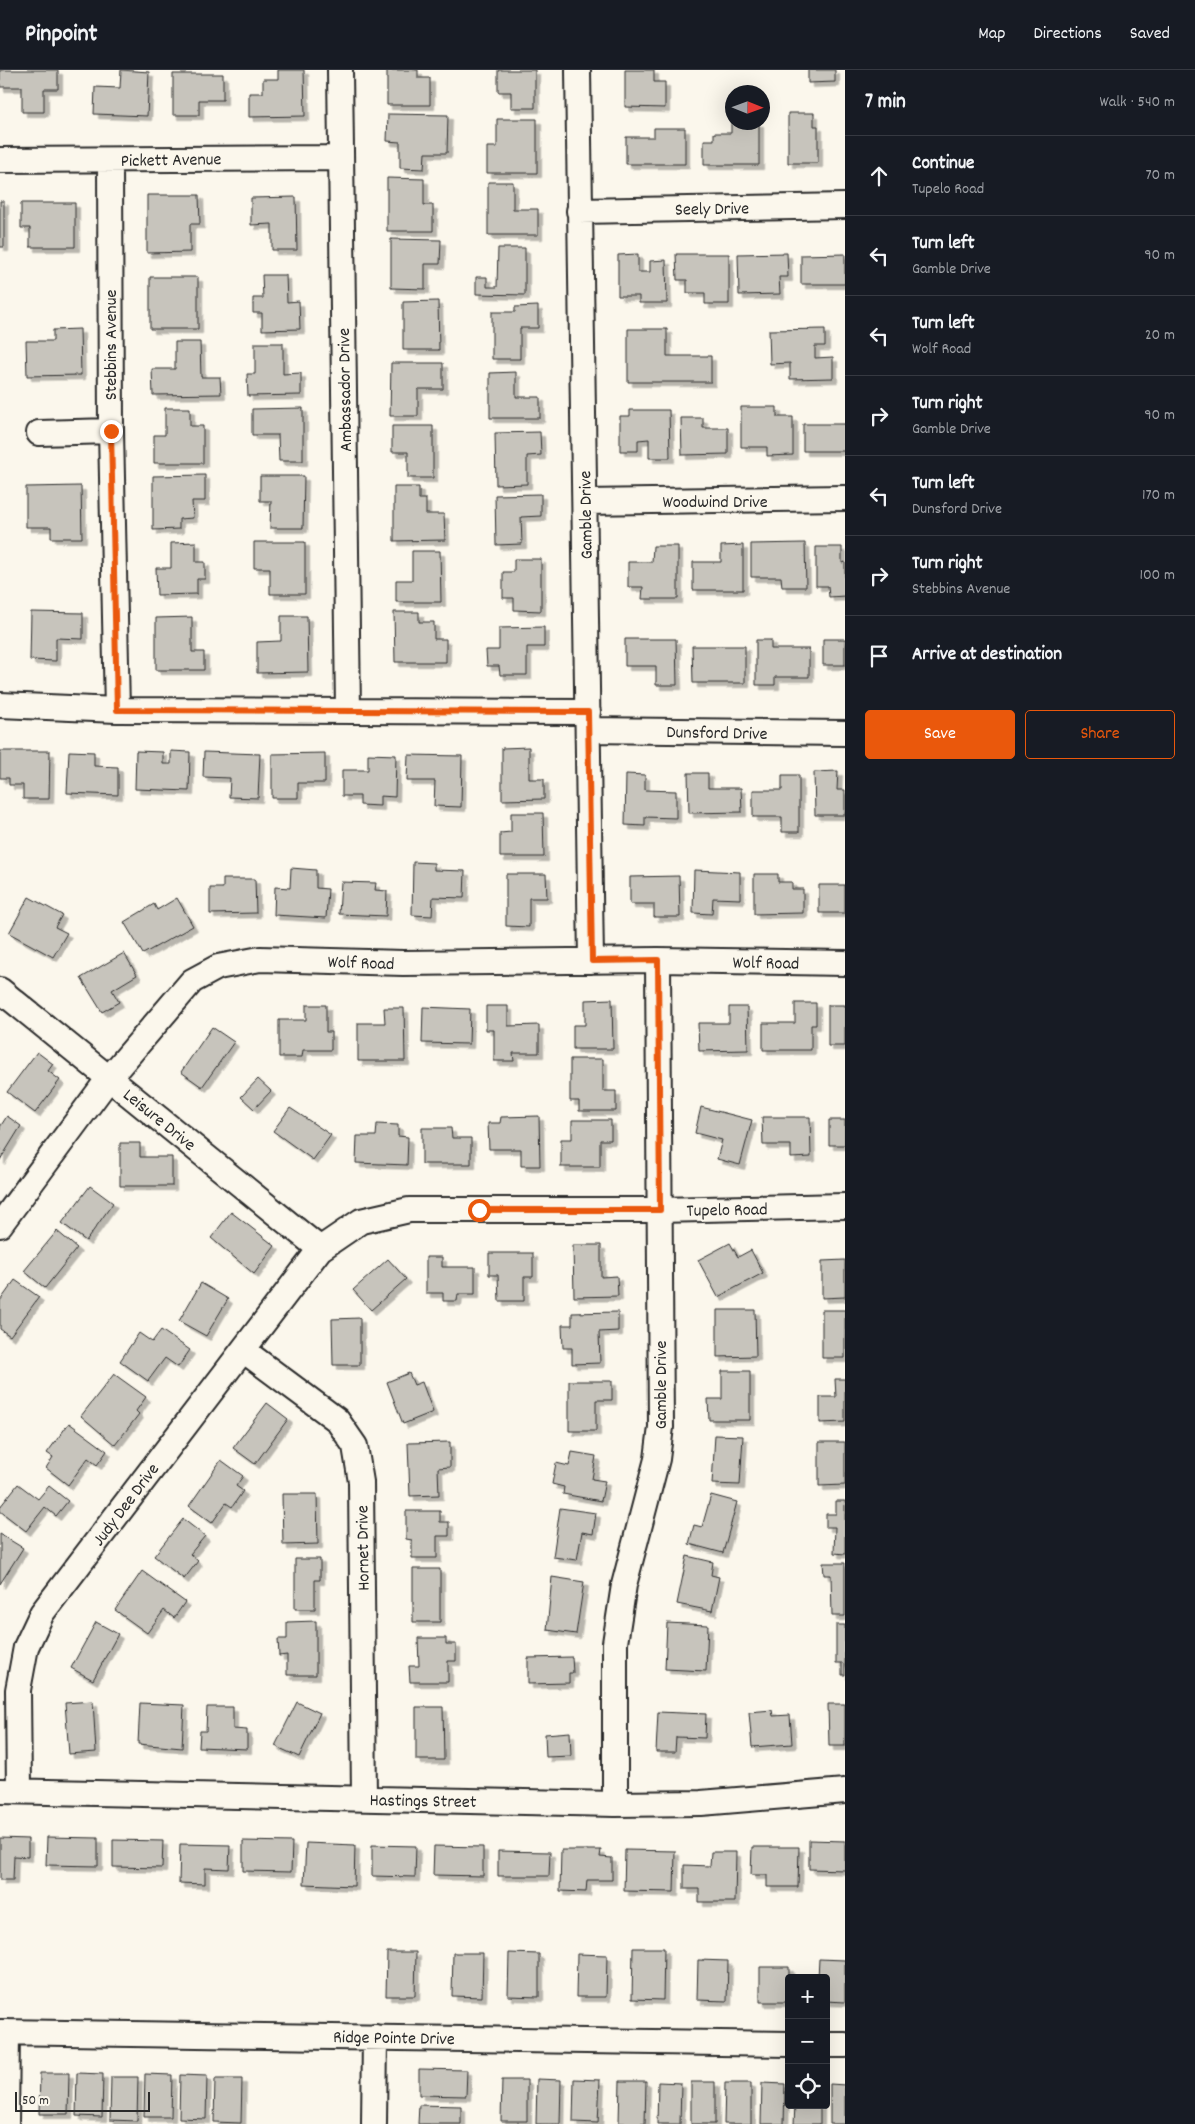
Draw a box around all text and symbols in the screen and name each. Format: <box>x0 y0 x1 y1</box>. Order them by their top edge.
text: Pinpoint <box>25 18 97 52</box>
text: Map <box>978 22 1005 47</box>
text: Directions <box>1033 22 1102 47</box>
text: Saved <box>1130 22 1170 47</box>
north arrow <box>725 85 770 130</box>
text: 7 min <box>865 88 906 118</box>
text: Walk · 540 m <box>1100 91 1175 114</box>
street label: Pickett Avenue <box>121 148 222 175</box>
text: Continue <box>912 151 974 178</box>
icon: ahead <box>865 162 893 190</box>
text: 70 m <box>1145 164 1175 187</box>
text: Tupelo Road <box>912 178 984 201</box>
street label: Seely Drive <box>675 197 749 224</box>
text: Turn left <box>912 231 975 258</box>
icon: left <box>865 242 893 270</box>
text: 90 m <box>1144 244 1175 267</box>
text: Gamble Drive <box>912 258 991 281</box>
street label: Stebbins Avenue <box>100 290 125 400</box>
text: Turn left <box>912 311 975 338</box>
icon: left <box>865 322 893 350</box>
text: 20 m <box>1145 324 1175 347</box>
street label: Ambassador Drive <box>333 328 360 452</box>
text: Wolf Road <box>912 338 971 361</box>
text: Turn right <box>912 391 983 418</box>
icon: right <box>865 402 893 430</box>
text: 90 m <box>1144 404 1175 427</box>
text: Gamble Drive <box>912 418 991 441</box>
route end <box>100 420 123 443</box>
street label: Gamble Drive <box>574 470 601 560</box>
text: Turn left <box>912 471 975 498</box>
icon: left <box>865 482 893 510</box>
text: 170 m <box>1142 484 1175 507</box>
street label: Woodwind Drive <box>662 491 768 516</box>
text: Dunsford Drive <box>912 498 1002 521</box>
text: Turn right <box>912 551 983 578</box>
icon: right <box>865 562 893 590</box>
text: 100 m <box>1139 564 1175 587</box>
text: Stebbins Avenue <box>912 578 1010 601</box>
icon: arrive <box>865 642 893 670</box>
text: Arrive at destination <box>912 642 1062 669</box>
button: Save <box>865 710 1015 759</box>
button: Share <box>1025 710 1175 759</box>
street label: Dunsford Drive <box>666 721 768 748</box>
street label: Wolf Road <box>327 951 395 978</box>
street label: Wolf Road <box>732 951 800 978</box>
street label: Leisure Drive <box>117 1084 200 1158</box>
street label: Tupelo Road <box>686 1198 768 1225</box>
route start <box>468 1199 491 1222</box>
street label: Gamble Drive <box>650 1341 675 1429</box>
street label: Judy Dee Drive <box>87 1459 167 1552</box>
street label: Hornet Drive <box>351 1505 378 1591</box>
street label: Hastings Street <box>369 1789 477 1816</box>
map controls <box>785 1974 830 2109</box>
button: + <box>785 1974 830 2019</box>
button: − <box>785 2019 830 2064</box>
street label: Ridge Pointe Drive <box>333 2026 455 2053</box>
button: locate <box>785 2064 830 2109</box>
scale bar <box>15 2089 150 2112</box>
text: 50 m <box>22 2091 49 2111</box>

